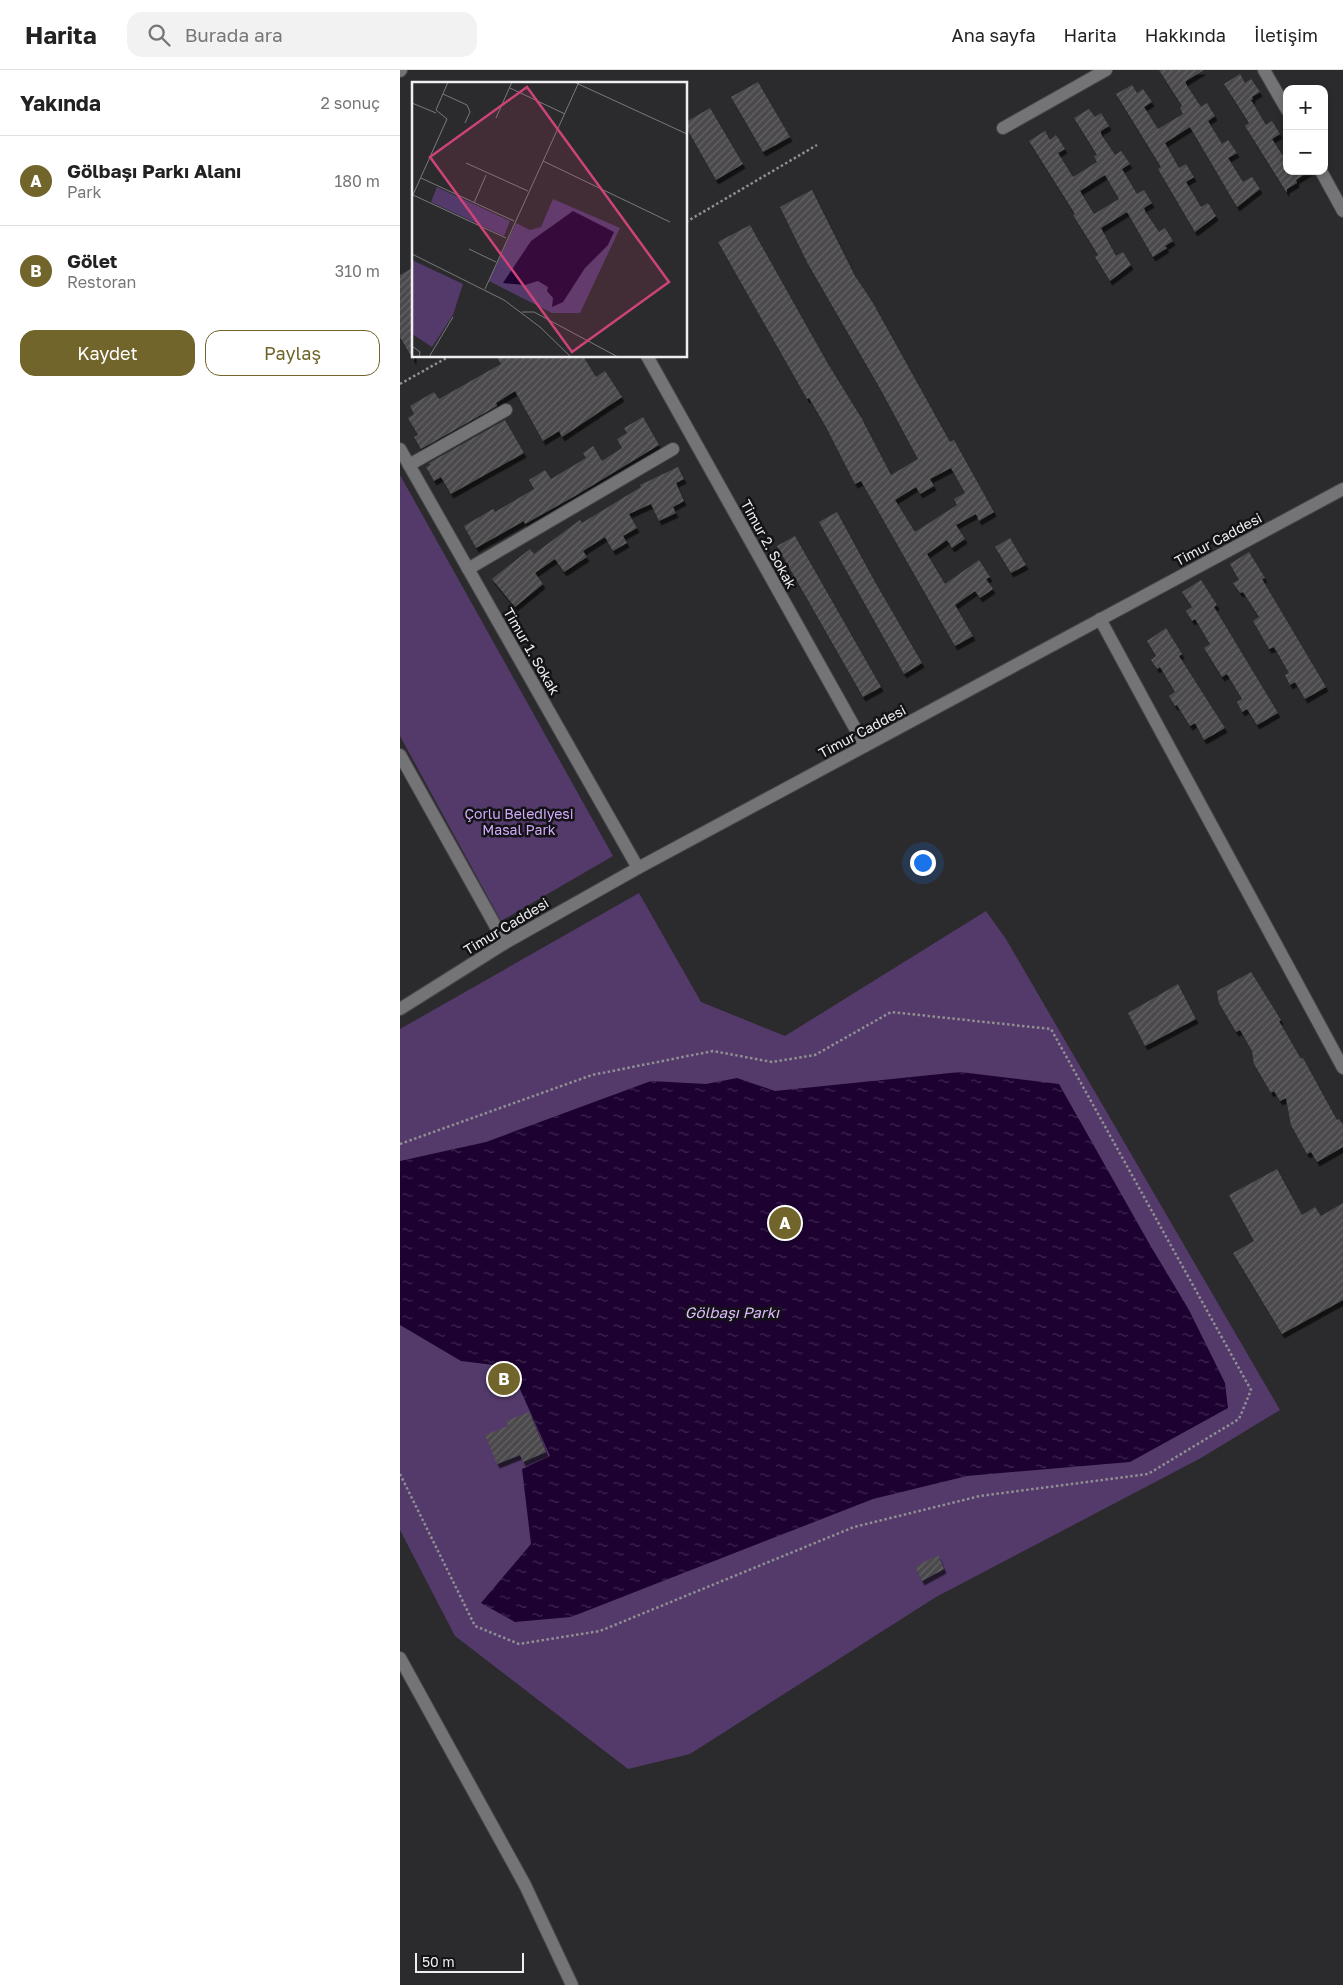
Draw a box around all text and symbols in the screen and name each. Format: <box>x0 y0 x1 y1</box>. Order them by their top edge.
search box <box>127 12 477 57</box>
text: Harita <box>25 20 97 49</box>
icon: search <box>145 21 173 49</box>
text: Burada ara <box>185 23 283 46</box>
text: Ana sayfa <box>952 24 1036 46</box>
text: Harita <box>1064 24 1117 46</box>
text: Hakkında <box>1145 24 1226 46</box>
text: İletişim <box>1254 24 1318 46</box>
inset map <box>412 82 688 358</box>
map controls <box>1283 85 1328 175</box>
button: + <box>1283 85 1328 130</box>
text: Yakında <box>20 90 101 116</box>
text: 2 sonuç <box>320 93 380 113</box>
button: − <box>1283 130 1328 175</box>
text: Gölbaşı Parkı Alanı <box>67 159 241 182</box>
text: A <box>30 171 42 191</box>
text: 180 m <box>334 171 380 191</box>
text: Park <box>67 182 102 202</box>
text: Gölet <box>67 249 117 272</box>
text: B <box>30 261 42 281</box>
text: 310 m <box>335 261 380 281</box>
text: Restoran <box>67 272 136 292</box>
button: Kaydet <box>20 330 195 376</box>
button: Paylaş <box>205 330 380 376</box>
street label: Timur 2. Sokak <box>738 497 800 591</box>
street label: Timur Caddesi <box>1172 509 1264 569</box>
street label: Timur 1. Sokak <box>500 604 564 698</box>
street label: Timur Caddesi <box>816 701 908 761</box>
park label: Çorlu Belediyesi Masal Park <box>464 805 574 838</box>
your location <box>910 850 936 876</box>
street label: Timur Caddesi <box>460 894 552 958</box>
pin: A <box>769 1204 801 1242</box>
water label: Gölbaşı Parkı <box>685 1303 780 1322</box>
pin: B <box>488 1360 520 1398</box>
scale bar <box>415 1950 524 1973</box>
text: 50 m <box>422 1953 455 1970</box>

